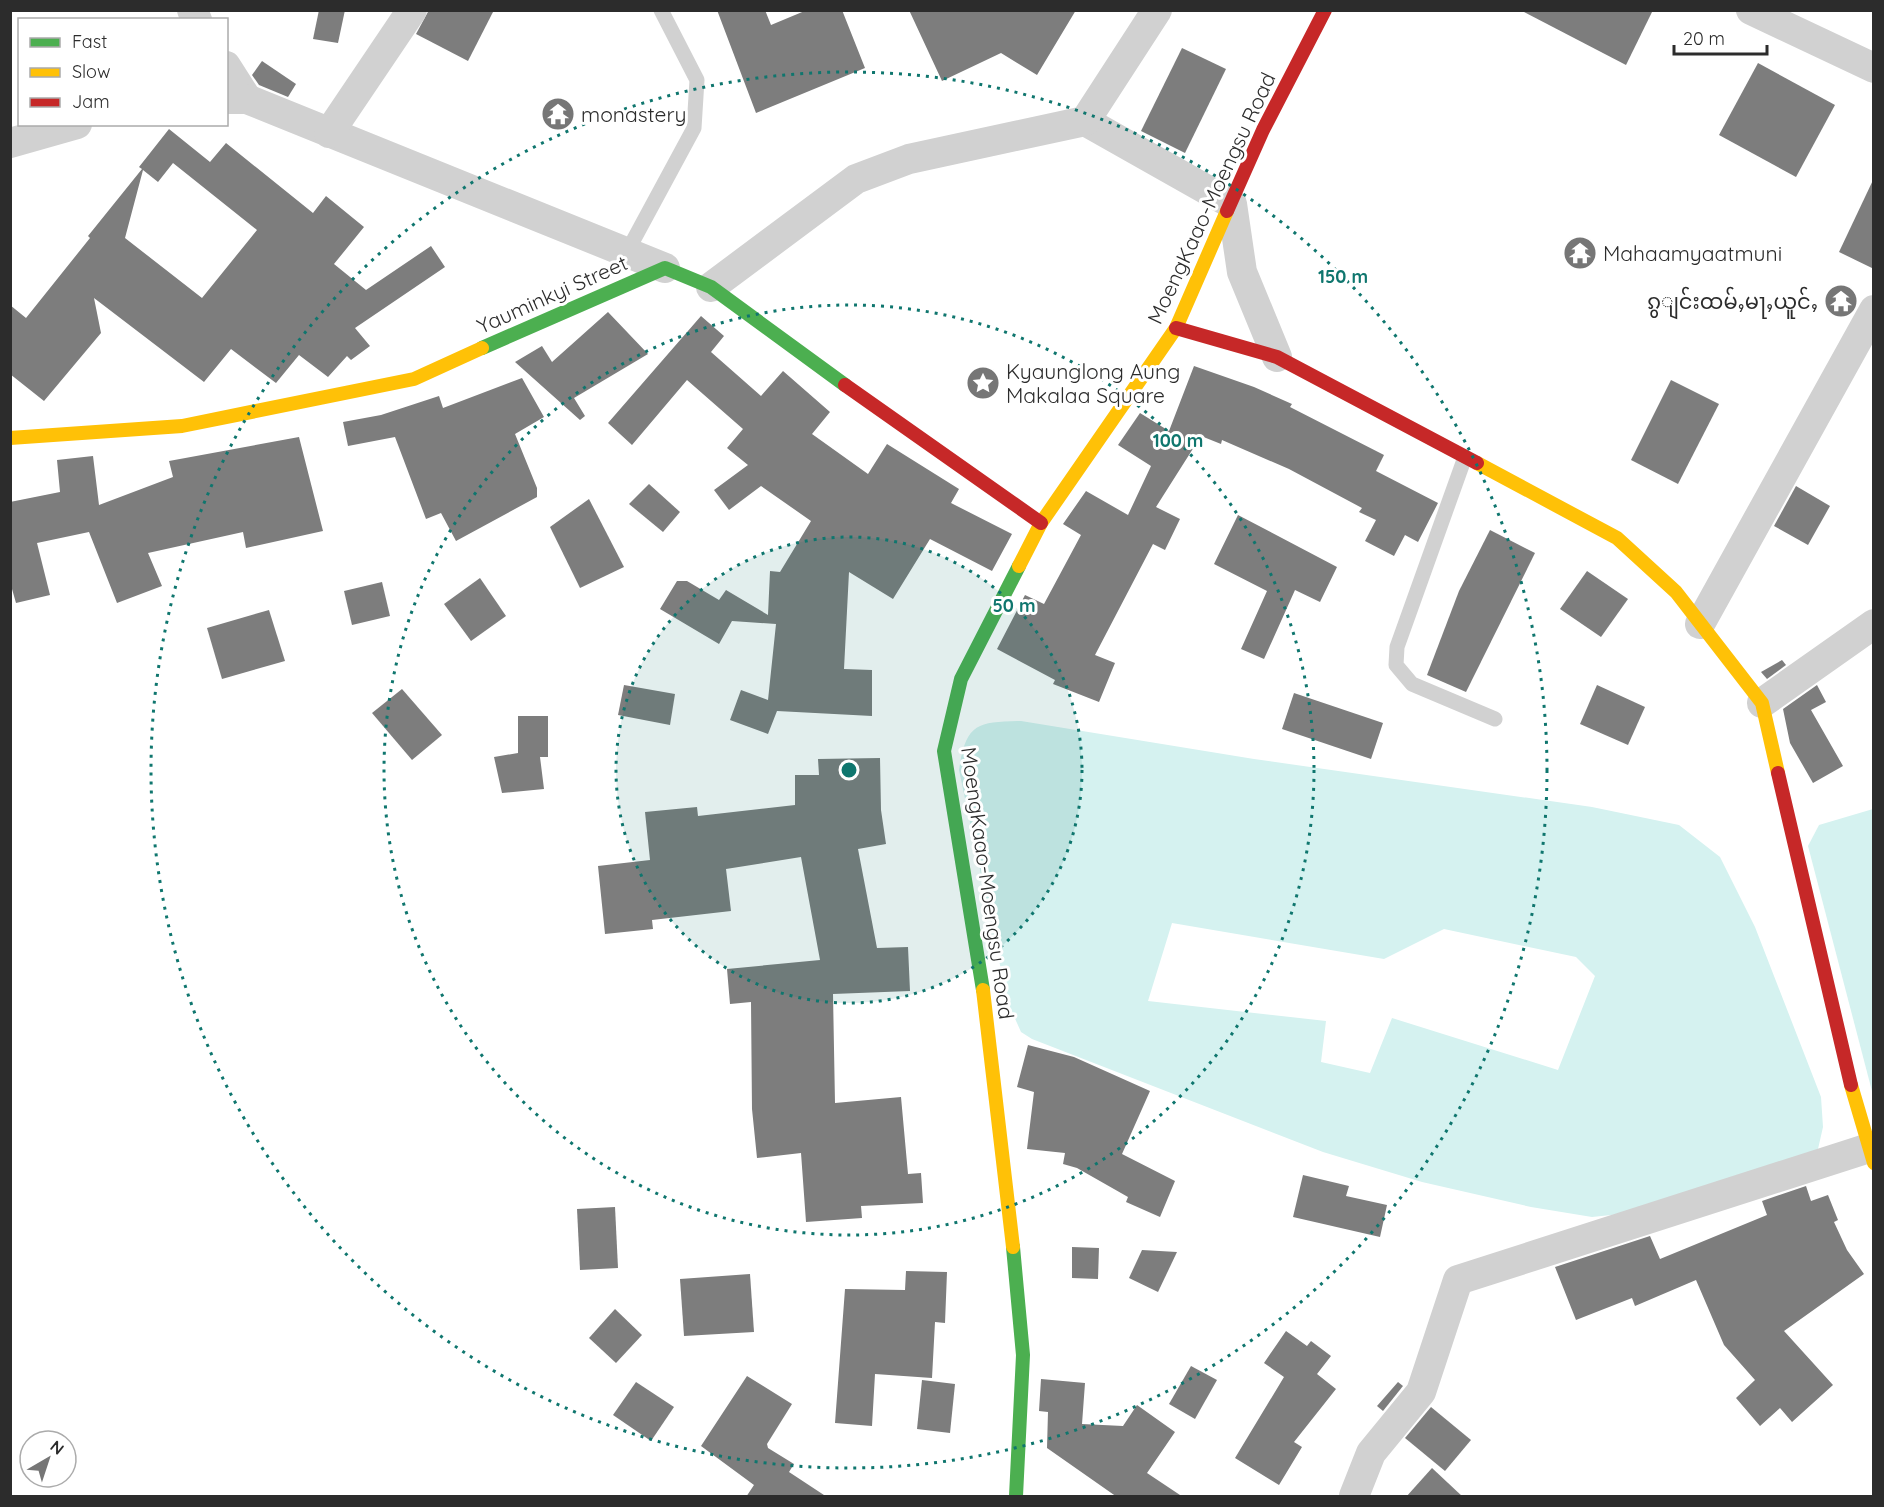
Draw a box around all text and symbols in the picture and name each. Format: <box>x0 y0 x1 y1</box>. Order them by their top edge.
legend <box>18 18 228 126</box>
scale bar <box>1674 18 1767 56</box>
text: 20 m <box>1683 27 1725 50</box>
text: Fast <box>72 30 107 53</box>
text: Slow <box>72 60 110 83</box>
street label: MoengKaao-Moengsu Road <box>1141 68 1281 328</box>
text: Jam <box>72 90 110 113</box>
temple icon: monastery <box>540 96 576 132</box>
place label: monastery <box>581 101 686 127</box>
temple icon: Mahaamyaatmuni <box>1562 235 1598 271</box>
place label: Mahaamyaatmuni <box>1603 240 1782 266</box>
street label: Yauminkyi Street <box>473 249 631 339</box>
text: 150 m <box>1318 265 1368 288</box>
temple icon: ၵွျင်းထမ်ႇမႃႇယူင်ႇ <box>1823 283 1859 319</box>
place label: ၵွျင်းထမ်ႇမႃႇယူင်ႇ <box>1647 286 1818 320</box>
place label: Kyaunglong Aung Makalaa Square <box>1006 358 1180 408</box>
place icon: Kyaunglong Aung Makalaa Square <box>965 365 1001 401</box>
text: 100 m <box>1153 429 1203 452</box>
text: 50 m <box>992 594 1036 617</box>
street label: MoengKaao-Moengsu Road <box>956 745 1020 1021</box>
centre of rings <box>839 760 859 780</box>
north arrow <box>18 1429 78 1489</box>
text: N <box>47 1436 68 1459</box>

